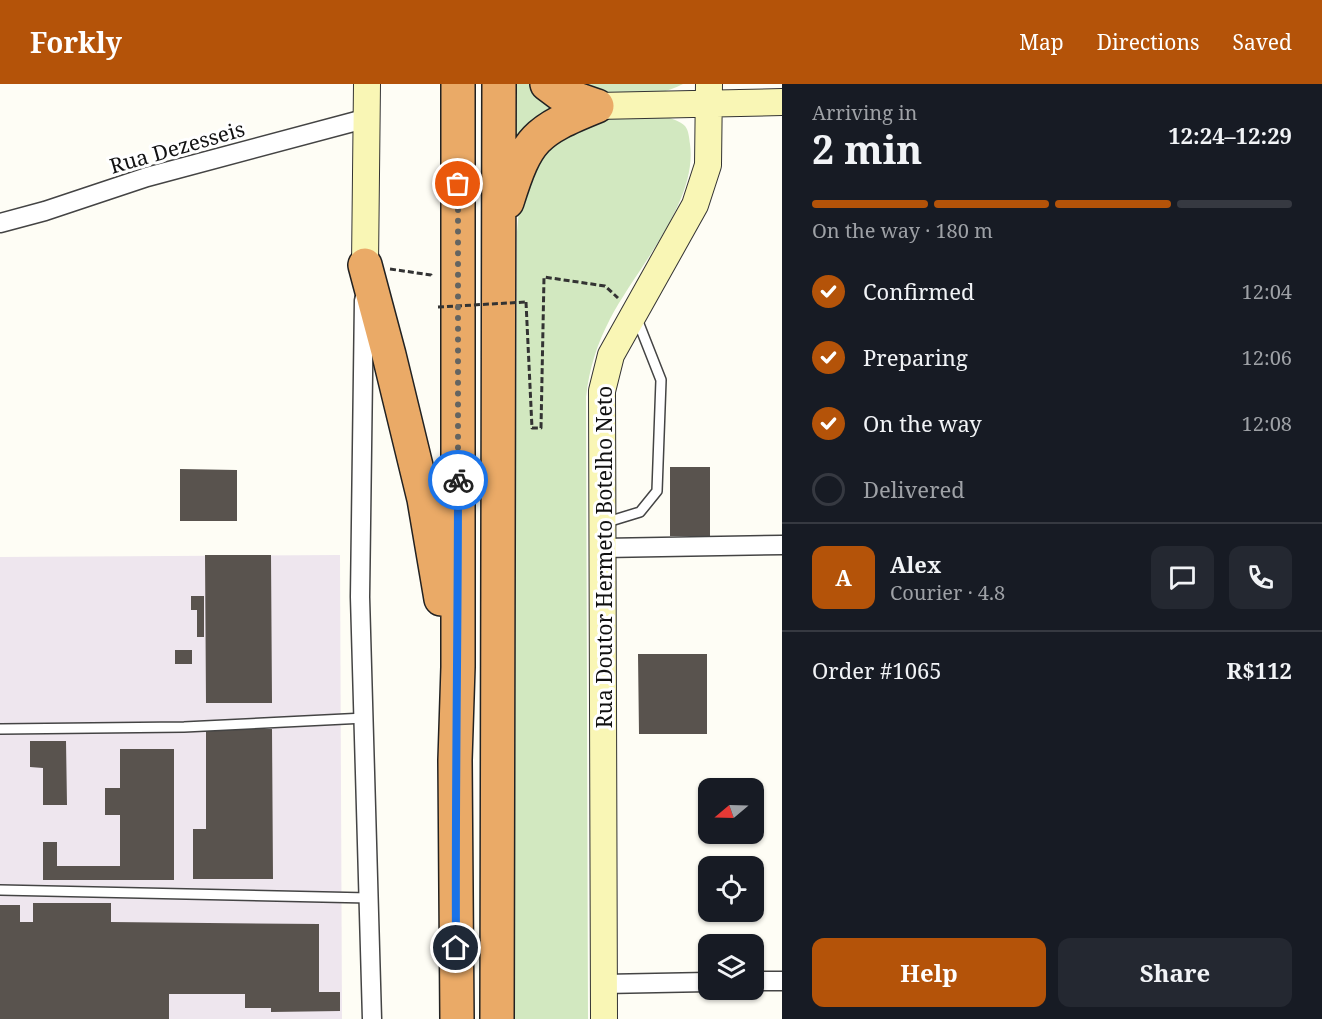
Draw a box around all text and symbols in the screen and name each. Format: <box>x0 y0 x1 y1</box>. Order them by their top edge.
text: Forkly <box>30 23 122 61</box>
text: Map <box>1019 28 1064 56</box>
text: Directions <box>1097 28 1199 56</box>
text: Saved <box>1232 28 1292 56</box>
text: Arriving in <box>812 99 917 126</box>
street label: Rua Dezesseis <box>106 114 248 180</box>
text: 12:24–12:29 <box>1168 120 1292 150</box>
text: 2 min <box>812 122 922 175</box>
pin <box>432 158 483 209</box>
icon: bag <box>441 167 474 200</box>
text: On the way · 180 m <box>812 217 993 244</box>
icon: check <box>812 275 845 308</box>
text: Confirmed <box>863 276 974 306</box>
text: 12:04 <box>1242 278 1292 305</box>
icon: check <box>812 341 845 374</box>
text: Preparing <box>863 342 968 372</box>
text: 12:06 <box>1242 344 1292 371</box>
street label: Rua Doutor Hermeto Botelho Neto <box>590 386 618 728</box>
icon: check <box>812 407 845 440</box>
text: On the way <box>863 408 982 438</box>
text: 12:08 <box>1242 410 1292 437</box>
courier <box>428 450 488 510</box>
icon: bike <box>442 464 475 497</box>
text: Delivered <box>863 474 965 504</box>
button: chat <box>1151 546 1214 609</box>
button: phone <box>1229 546 1292 609</box>
text: Alex <box>890 549 941 579</box>
text: A <box>835 562 852 592</box>
text: Courier · 4.8 <box>890 579 1005 606</box>
text: Order #1065 <box>812 655 942 685</box>
text: R$112 <box>1227 655 1292 685</box>
north arrow <box>698 778 764 844</box>
map controls <box>698 778 764 1000</box>
button: locate <box>698 856 764 922</box>
pin <box>430 922 481 973</box>
icon: home <box>439 931 472 964</box>
button: layers <box>698 934 764 1000</box>
button: Help <box>812 938 1046 1007</box>
button: Share <box>1058 938 1292 1007</box>

